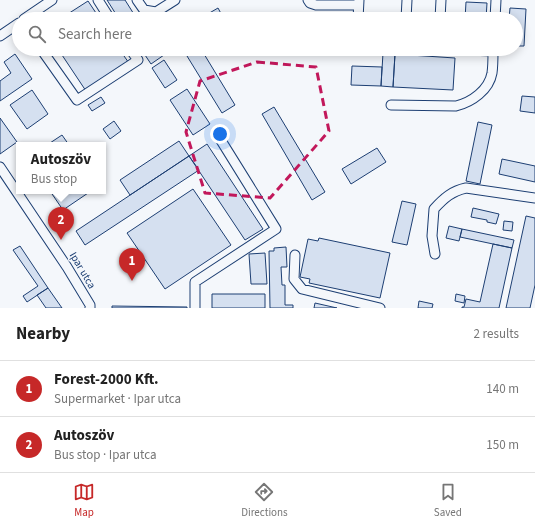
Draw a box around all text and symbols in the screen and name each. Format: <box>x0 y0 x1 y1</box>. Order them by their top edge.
search box <box>12 12 523 56</box>
icon: search <box>26 23 48 45</box>
text: Search here <box>58 24 132 45</box>
your location <box>210 124 230 144</box>
popup <box>16 142 106 194</box>
text: Autoszöv <box>31 149 91 170</box>
text: Bus stop <box>31 170 77 188</box>
pin: 2 <box>48 207 74 240</box>
pin: 1 <box>119 248 145 281</box>
street label: Ipar utca <box>66 249 99 291</box>
text: Nearby <box>16 322 70 346</box>
text: 2 results <box>474 325 519 343</box>
text: Forest-2000 Kft. <box>54 369 159 390</box>
text: 1 <box>26 380 32 398</box>
text: 140 m <box>486 380 519 398</box>
text: Supermarket · Ipar utca <box>54 390 181 408</box>
text: Autoszöv <box>54 425 114 446</box>
text: 2 <box>26 436 32 454</box>
text: 150 m <box>486 436 519 454</box>
text: Bus stop · Ipar utca <box>54 446 157 464</box>
tab: Map <box>73 481 95 520</box>
tab: Directions <box>241 481 288 520</box>
tab: Saved <box>434 481 462 520</box>

